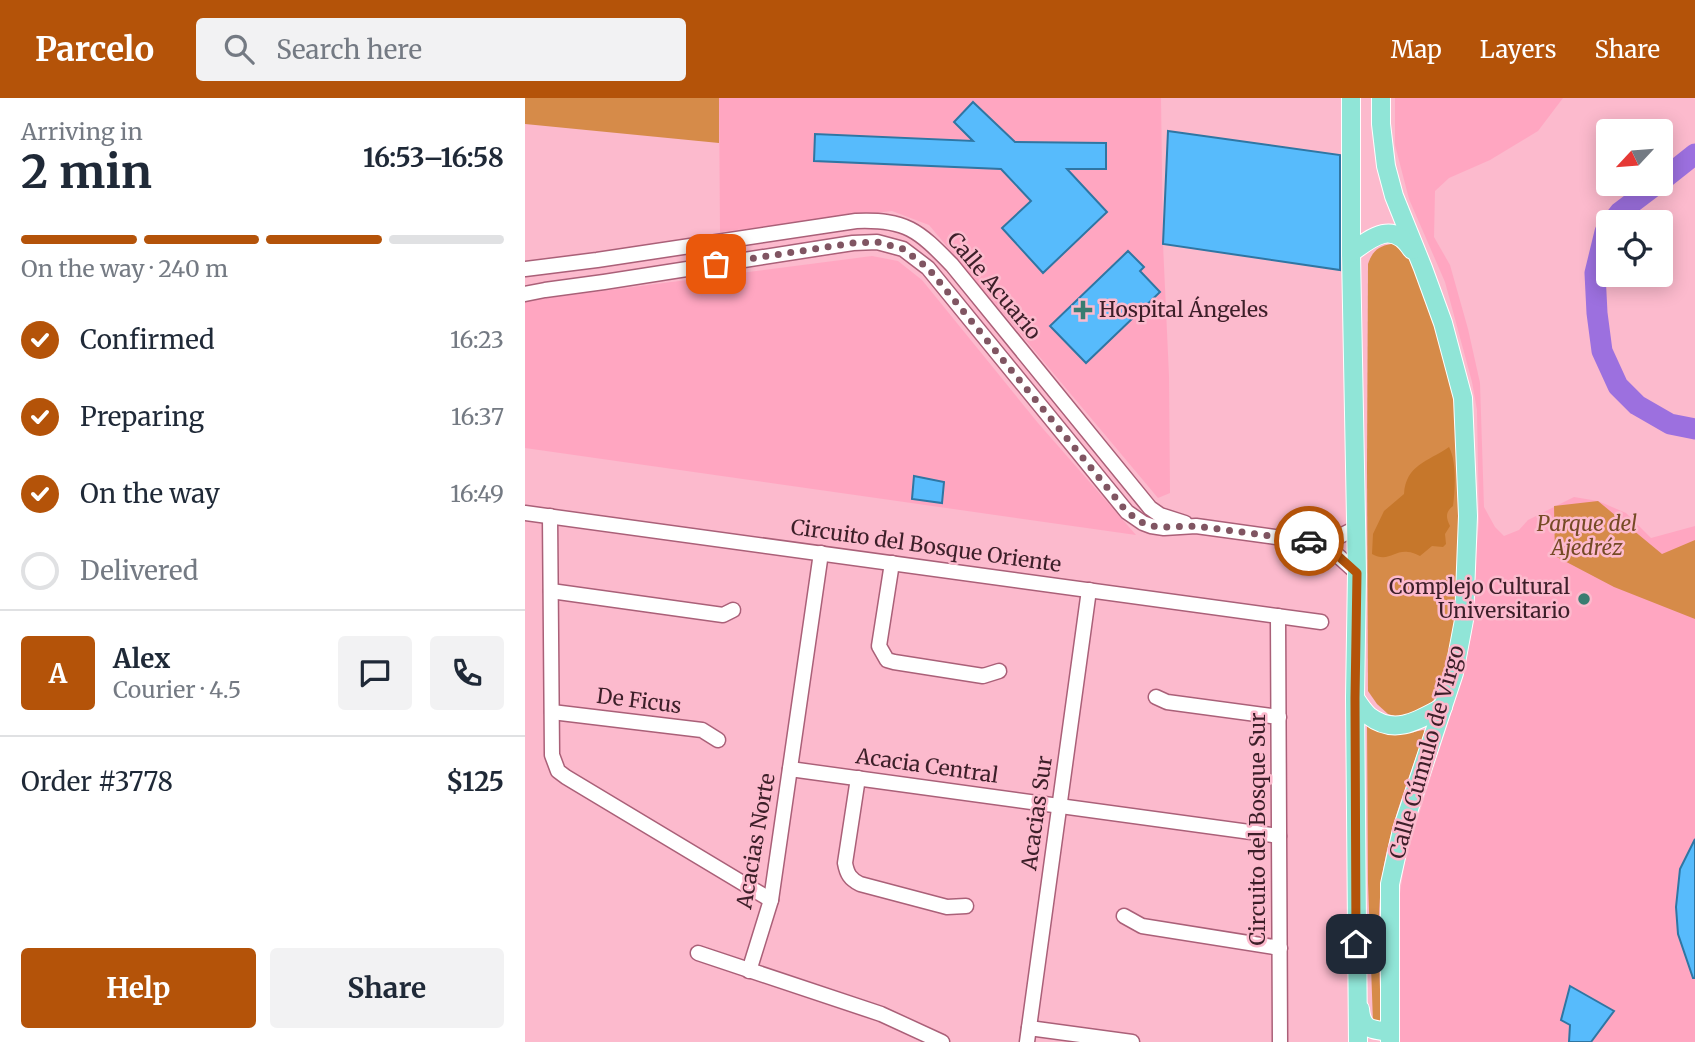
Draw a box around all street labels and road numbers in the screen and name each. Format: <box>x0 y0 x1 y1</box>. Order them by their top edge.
street label: Calle Acuario <box>942 226 1047 345</box>
street label: Circuito del Bosque Oriente <box>789 513 1063 578</box>
street label: Calle Cúmulo de Virgo <box>1383 642 1470 862</box>
street label: De Ficus <box>595 682 683 719</box>
street label: Circuito del Bosque Sur <box>1244 713 1271 945</box>
street label: Acacia Central <box>853 742 1001 789</box>
street label: Acacias Sur <box>1015 754 1058 873</box>
street label: Acacias Norte <box>730 771 781 912</box>

